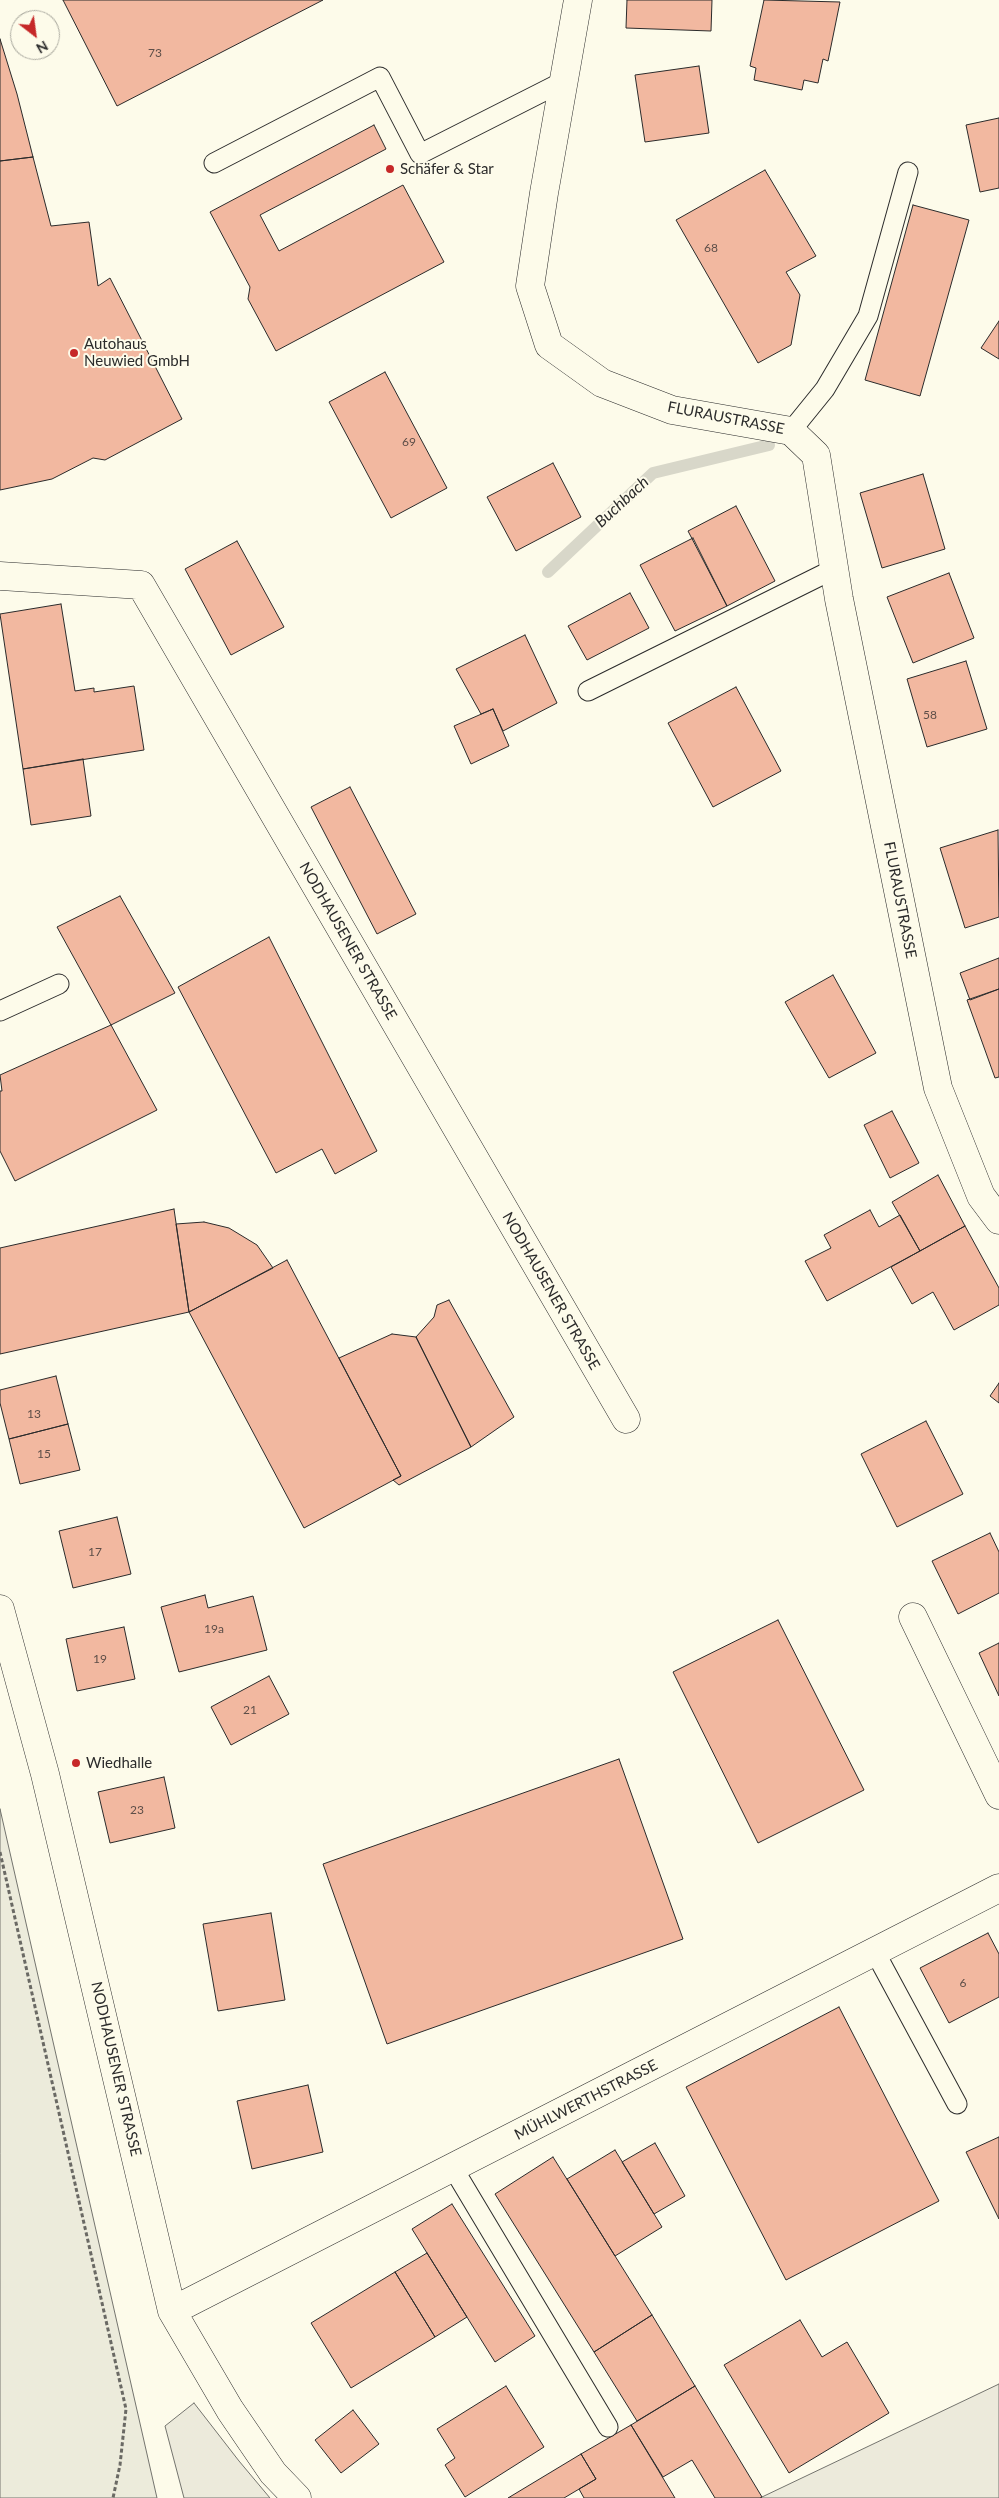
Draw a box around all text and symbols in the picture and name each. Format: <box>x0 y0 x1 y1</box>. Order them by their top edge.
north arrow <box>10 10 60 60</box>
text: N <box>33 37 51 58</box>
house number: 73 <box>148 46 162 60</box>
place label: Schäfer & Star <box>400 160 494 178</box>
marker: Schäfer & Star <box>384 163 396 175</box>
house number: 68 <box>704 241 718 255</box>
place label: Autohaus Neuwied GmbH <box>84 335 190 370</box>
marker: Autohaus Neuwied GmbH <box>68 347 80 359</box>
street label: FLURAUSTRASSE <box>666 398 786 438</box>
house number: 69 <box>402 435 416 449</box>
water label: Buchbach <box>591 472 653 532</box>
house number: 58 <box>923 708 937 722</box>
street label: FLURAUSTRASSE <box>880 840 920 960</box>
street label: NODHAUSENER STRASSE <box>295 859 401 1023</box>
street label: NODHAUSENER STRASSE <box>498 1209 604 1373</box>
house number: 13 <box>27 1407 41 1421</box>
house number: 15 <box>37 1447 51 1461</box>
house number: 17 <box>88 1545 102 1559</box>
house number: 19a <box>204 1622 224 1636</box>
house number: 19 <box>93 1652 107 1666</box>
house number: 21 <box>243 1703 257 1717</box>
place label: Wiedhalle <box>86 1754 152 1772</box>
marker: Wiedhalle <box>70 1757 82 1769</box>
house number: 23 <box>130 1803 144 1817</box>
house number: 6 <box>960 1976 966 1990</box>
street label: NODHAUSENER STRASSE <box>87 1980 145 2158</box>
street label: MÜHLWERTHSTRASSE <box>511 2056 661 2144</box>

